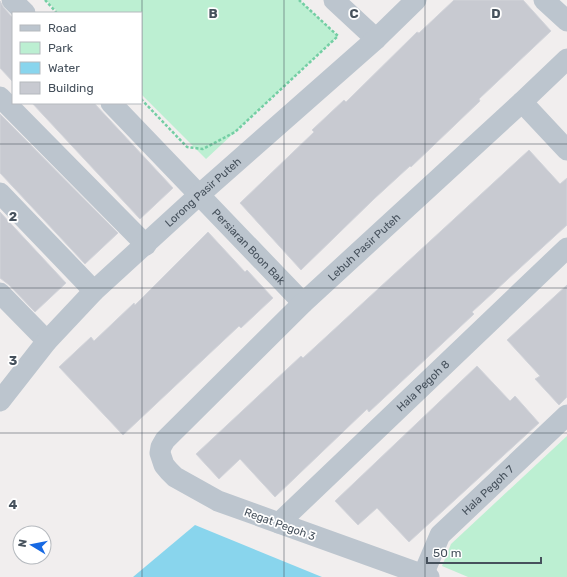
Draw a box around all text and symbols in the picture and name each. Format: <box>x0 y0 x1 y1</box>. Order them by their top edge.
text: B <box>208 6 218 21</box>
text: C <box>349 6 359 21</box>
text: D <box>491 6 501 21</box>
legend <box>12 12 142 104</box>
text: Road <box>48 21 76 35</box>
text: Park <box>48 41 74 55</box>
text: Water <box>48 61 80 75</box>
text: Building <box>48 81 94 95</box>
street label: Lorong Pasir Puteh <box>163 155 244 230</box>
street label: Persiaran Boon Bak <box>209 206 288 288</box>
text: 2 <box>9 209 17 224</box>
street label: Lebuh Pasir Puteh <box>326 211 403 284</box>
text: 3 <box>9 353 18 368</box>
street label: Hala Pegoh 8 <box>394 358 452 414</box>
street label: Hala Pegoh 7 <box>459 463 517 518</box>
text: 4 <box>9 497 18 512</box>
street label: Regat Pegoh 3 <box>242 506 318 544</box>
north arrow <box>12 525 52 565</box>
text: N <box>16 538 30 548</box>
scale bar <box>427 539 541 565</box>
text: 50 m <box>433 546 461 560</box>

